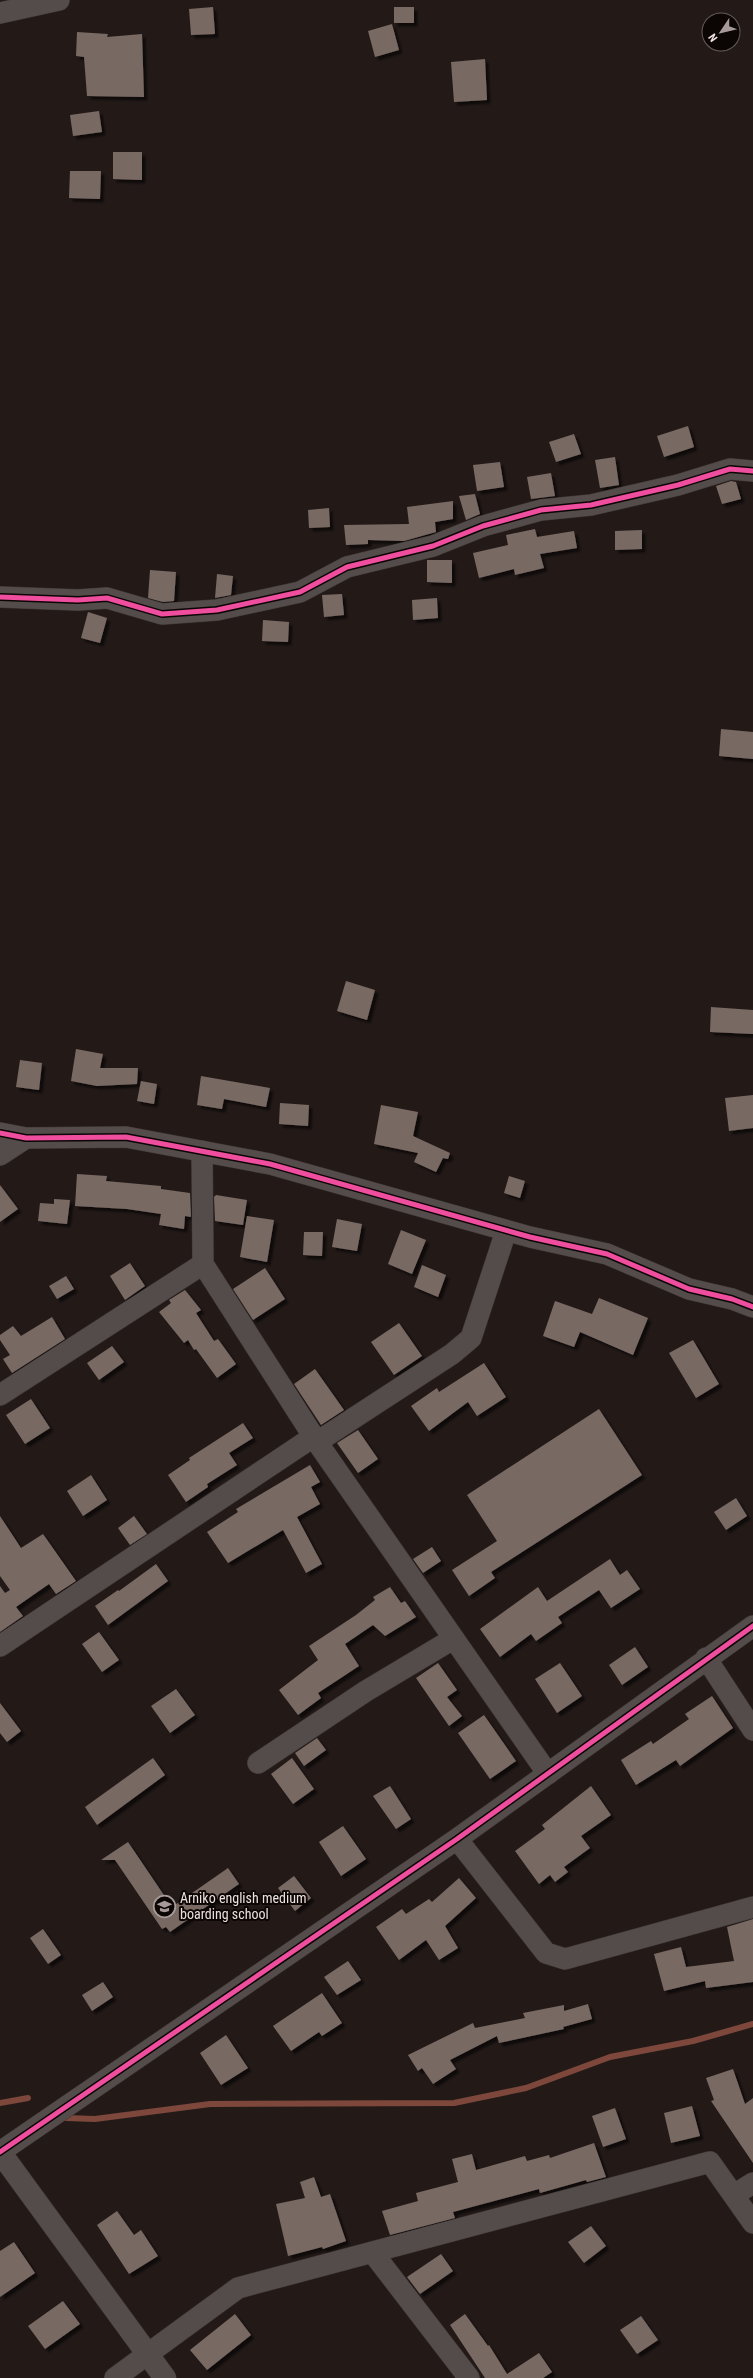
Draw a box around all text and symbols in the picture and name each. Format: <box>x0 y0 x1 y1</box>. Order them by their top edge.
north arrow <box>701 12 741 52</box>
text: N <box>706 31 720 44</box>
place label: Arniko english medium boarding school <box>180 1890 307 1922</box>
school or university icon: Arniko english medium boarding school <box>151 1893 177 1919</box>

